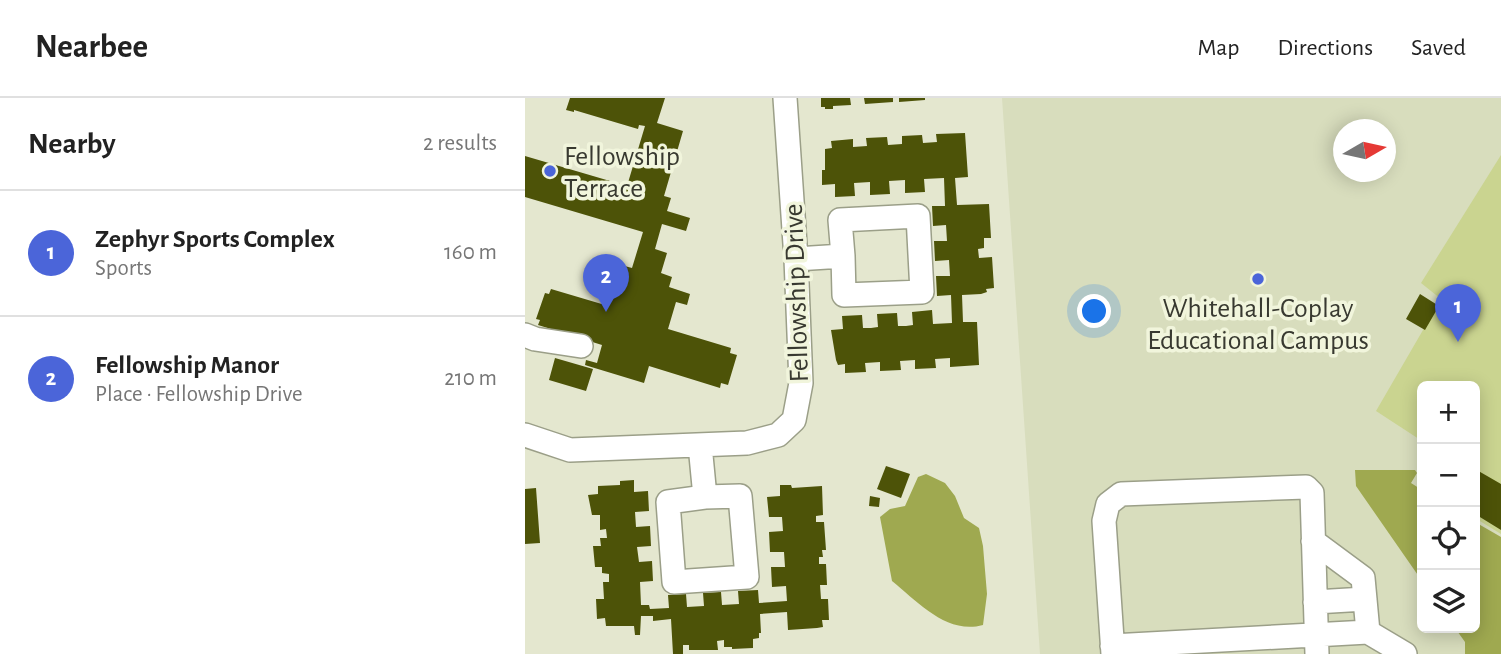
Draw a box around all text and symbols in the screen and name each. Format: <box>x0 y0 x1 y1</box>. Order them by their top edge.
text: Nearbee <box>35 31 148 64</box>
text: Map <box>1197 36 1239 60</box>
text: Directions <box>1277 36 1373 60</box>
text: Saved <box>1411 36 1466 60</box>
north arrow <box>1333 119 1396 182</box>
text: Nearby <box>28 129 116 159</box>
text: 2 results <box>423 132 497 155</box>
place label: Fellowship Terrace <box>564 143 680 203</box>
marker: Fellowship Terrace <box>542 163 558 179</box>
street label: Fellowship Drive <box>780 203 814 383</box>
text: Zephyr Sports Complex <box>95 226 335 252</box>
text: 1 <box>47 241 55 264</box>
text: 160 m <box>444 241 497 264</box>
pin: 2 <box>583 254 629 312</box>
text: Sports <box>95 257 152 280</box>
marker: Whitehall-Coplay Educational Campus <box>1250 271 1266 287</box>
pin: 1 <box>1435 284 1481 342</box>
your location <box>1077 294 1111 328</box>
place label: Whitehall-Coplay Educational Campus <box>1147 295 1369 355</box>
text: Fellowship Manor <box>95 352 279 378</box>
text: 2 <box>46 367 56 390</box>
text: 210 m <box>444 367 497 390</box>
map controls <box>1417 381 1480 633</box>
button: + <box>1417 381 1480 444</box>
text: Place · Fellowship Drive <box>95 383 303 406</box>
button: − <box>1417 444 1480 507</box>
button: locate <box>1417 507 1480 570</box>
button: layers <box>1417 570 1480 633</box>

